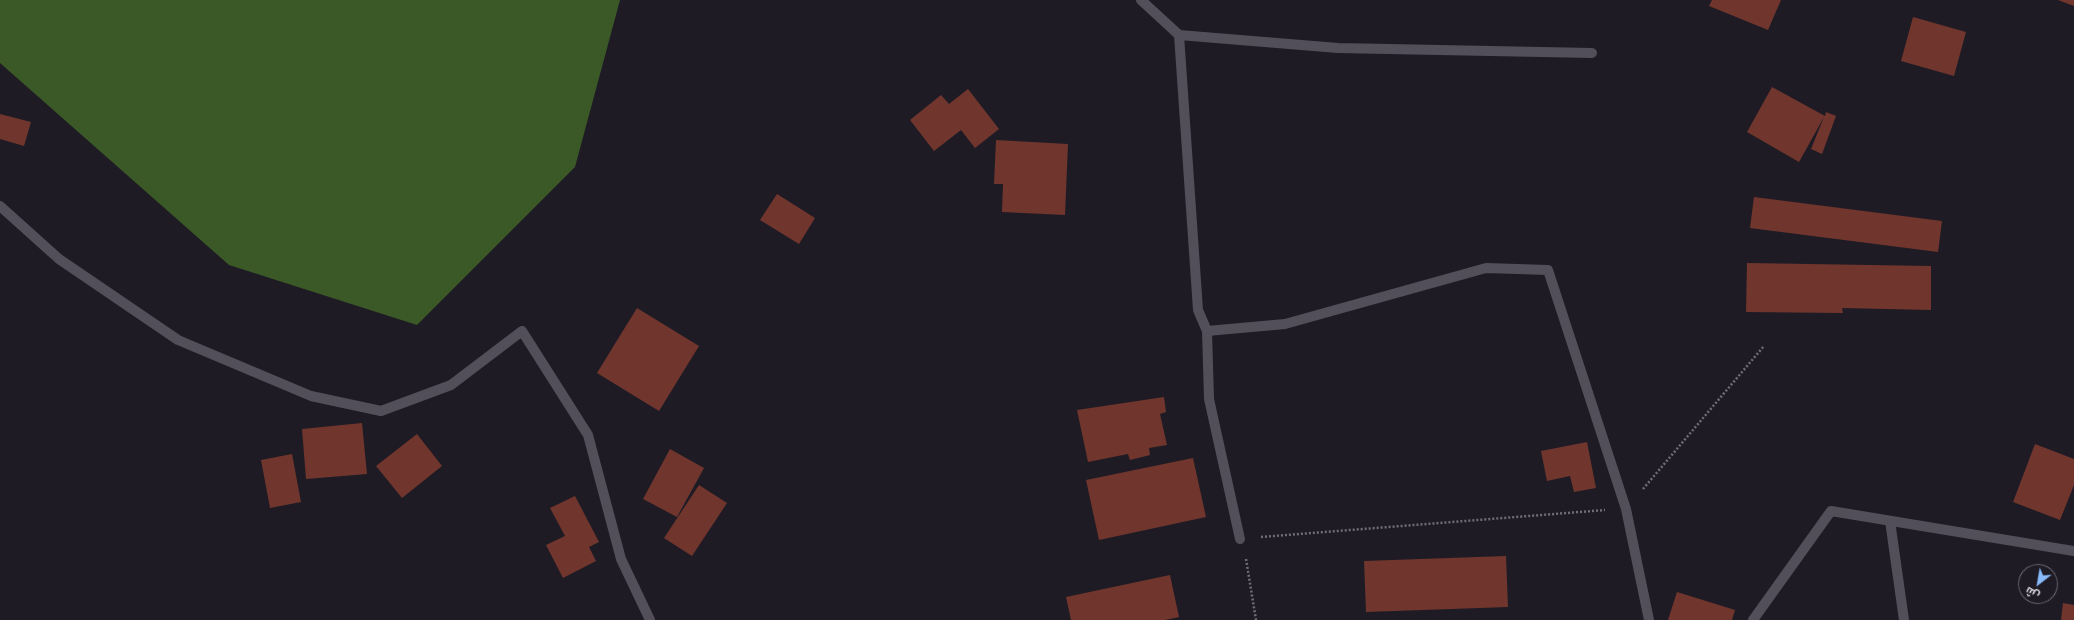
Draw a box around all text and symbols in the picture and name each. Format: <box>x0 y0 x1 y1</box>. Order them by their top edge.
north arrow <box>2018 564 2058 604</box>
text: ش <box>2023 585 2041 602</box>

